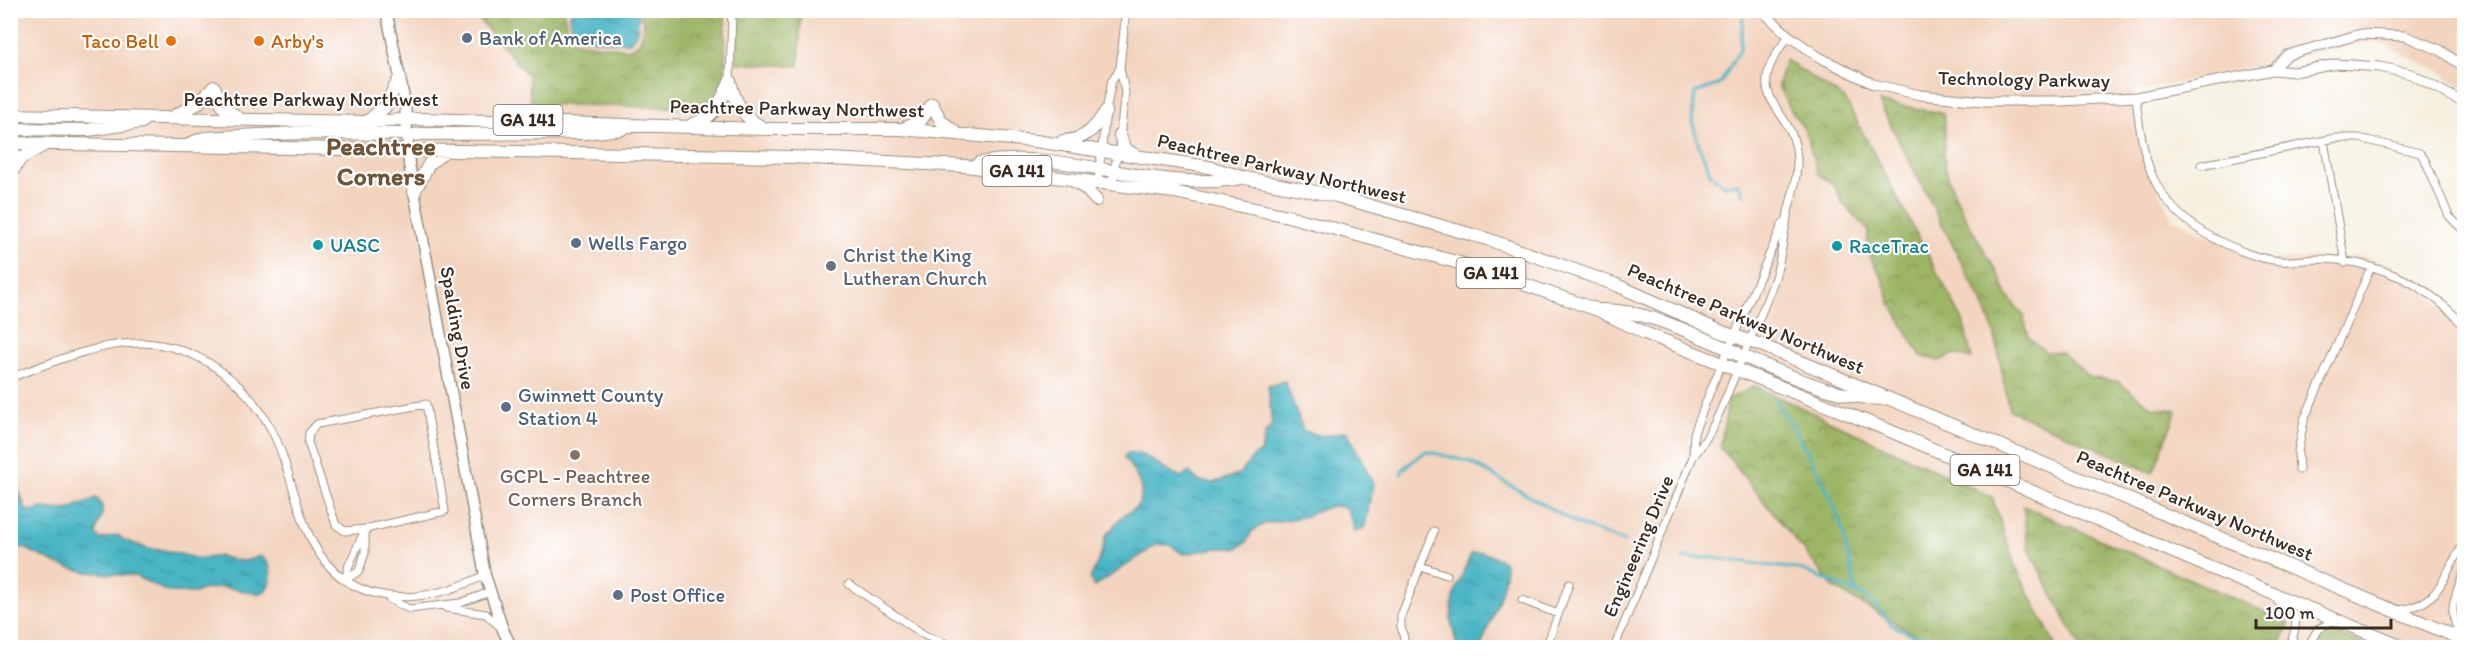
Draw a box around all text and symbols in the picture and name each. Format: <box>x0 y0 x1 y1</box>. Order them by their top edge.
place label: Bank of America <box>479 26 622 50</box>
place label: Taco Bell <box>82 29 159 53</box>
place label: Arby's <box>271 29 324 53</box>
marker: Bank of America <box>460 31 474 45</box>
marker: Taco Bell <box>164 34 178 48</box>
marker: Arby's <box>252 34 266 48</box>
street label: Technology Parkway <box>1938 66 2111 93</box>
street label: Peachtree Parkway Northwest <box>184 87 439 111</box>
street label: Peachtree Parkway Northwest <box>669 94 925 122</box>
road number: GA 141 <box>494 105 562 135</box>
street label: Peachtree Parkway Northwest <box>1155 128 1409 208</box>
district label: Peachtree Corners <box>326 130 436 192</box>
road number: GA 141 <box>982 156 1052 186</box>
place label: Wells Fargo <box>588 231 687 255</box>
place label: UASC <box>330 233 380 257</box>
place label: RaceTrac <box>1849 234 1929 258</box>
marker: Wells Fargo <box>569 236 583 250</box>
marker: UASC <box>311 238 325 252</box>
marker: RaceTrac <box>1830 239 1844 253</box>
place label: Christ the King Lutheran Church <box>843 243 987 290</box>
street label: Peachtree Parkway Northwest <box>1624 257 1868 379</box>
road number: GA 141 <box>1456 258 1526 288</box>
marker: Christ the King Lutheran Church <box>824 259 838 273</box>
street label: Spalding Drive <box>435 264 481 392</box>
place label: Gwinnett County Station 4 <box>518 383 664 430</box>
marker: Gwinnett County Station 4 <box>499 400 513 414</box>
street label: Peachtree Parkway Northwest <box>2073 444 2317 566</box>
marker: GCPL - Peachtree Corners Branch <box>568 448 582 462</box>
road number: GA 141 <box>1950 455 2020 485</box>
place label: GCPL - Peachtree Corners Branch <box>500 464 650 511</box>
street label: Engineering Drive <box>1597 471 1679 621</box>
place label: Post Office <box>630 583 725 607</box>
marker: Post Office <box>611 588 625 602</box>
scale bar <box>2256 592 2391 630</box>
text: 100 m <box>2265 602 2315 624</box>

